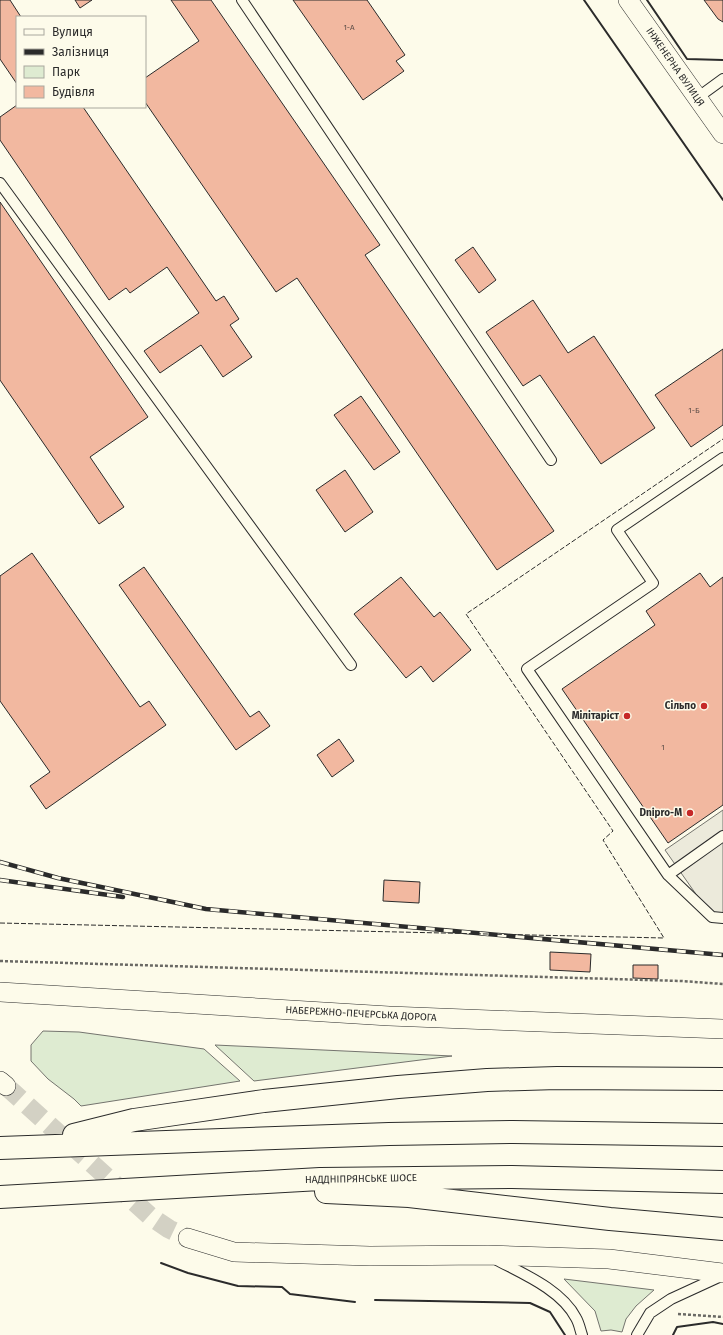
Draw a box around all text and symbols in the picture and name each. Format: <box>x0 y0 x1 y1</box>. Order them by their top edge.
legend <box>16 16 146 108</box>
house number: 1-А <box>343 23 355 32</box>
text: Вулиця <box>52 25 93 39</box>
street label: ІНЖЕНЕРНА ВУЛИЦЯ <box>643 25 707 109</box>
text: Залізниця <box>52 45 109 59</box>
text: Парк <box>52 65 81 79</box>
text: Будівля <box>52 85 95 99</box>
house number: 1-Б <box>688 406 700 415</box>
place label: Сільпо <box>665 700 696 712</box>
marker: Сільпо <box>699 701 709 711</box>
place label: Мілітаріст <box>572 710 619 722</box>
marker: Мілітаріст <box>622 711 632 721</box>
house number: 1 <box>661 743 665 752</box>
place label: Dnipro-M <box>639 807 682 819</box>
marker: Dnipro-M <box>685 808 695 818</box>
street label: НАБЕРЕЖНО-ПЕЧЕРСЬКА ДОРОГА <box>285 1004 437 1024</box>
street label: НАДДНІПРЯНСЬКЕ ШОСЕ <box>305 1172 417 1186</box>

